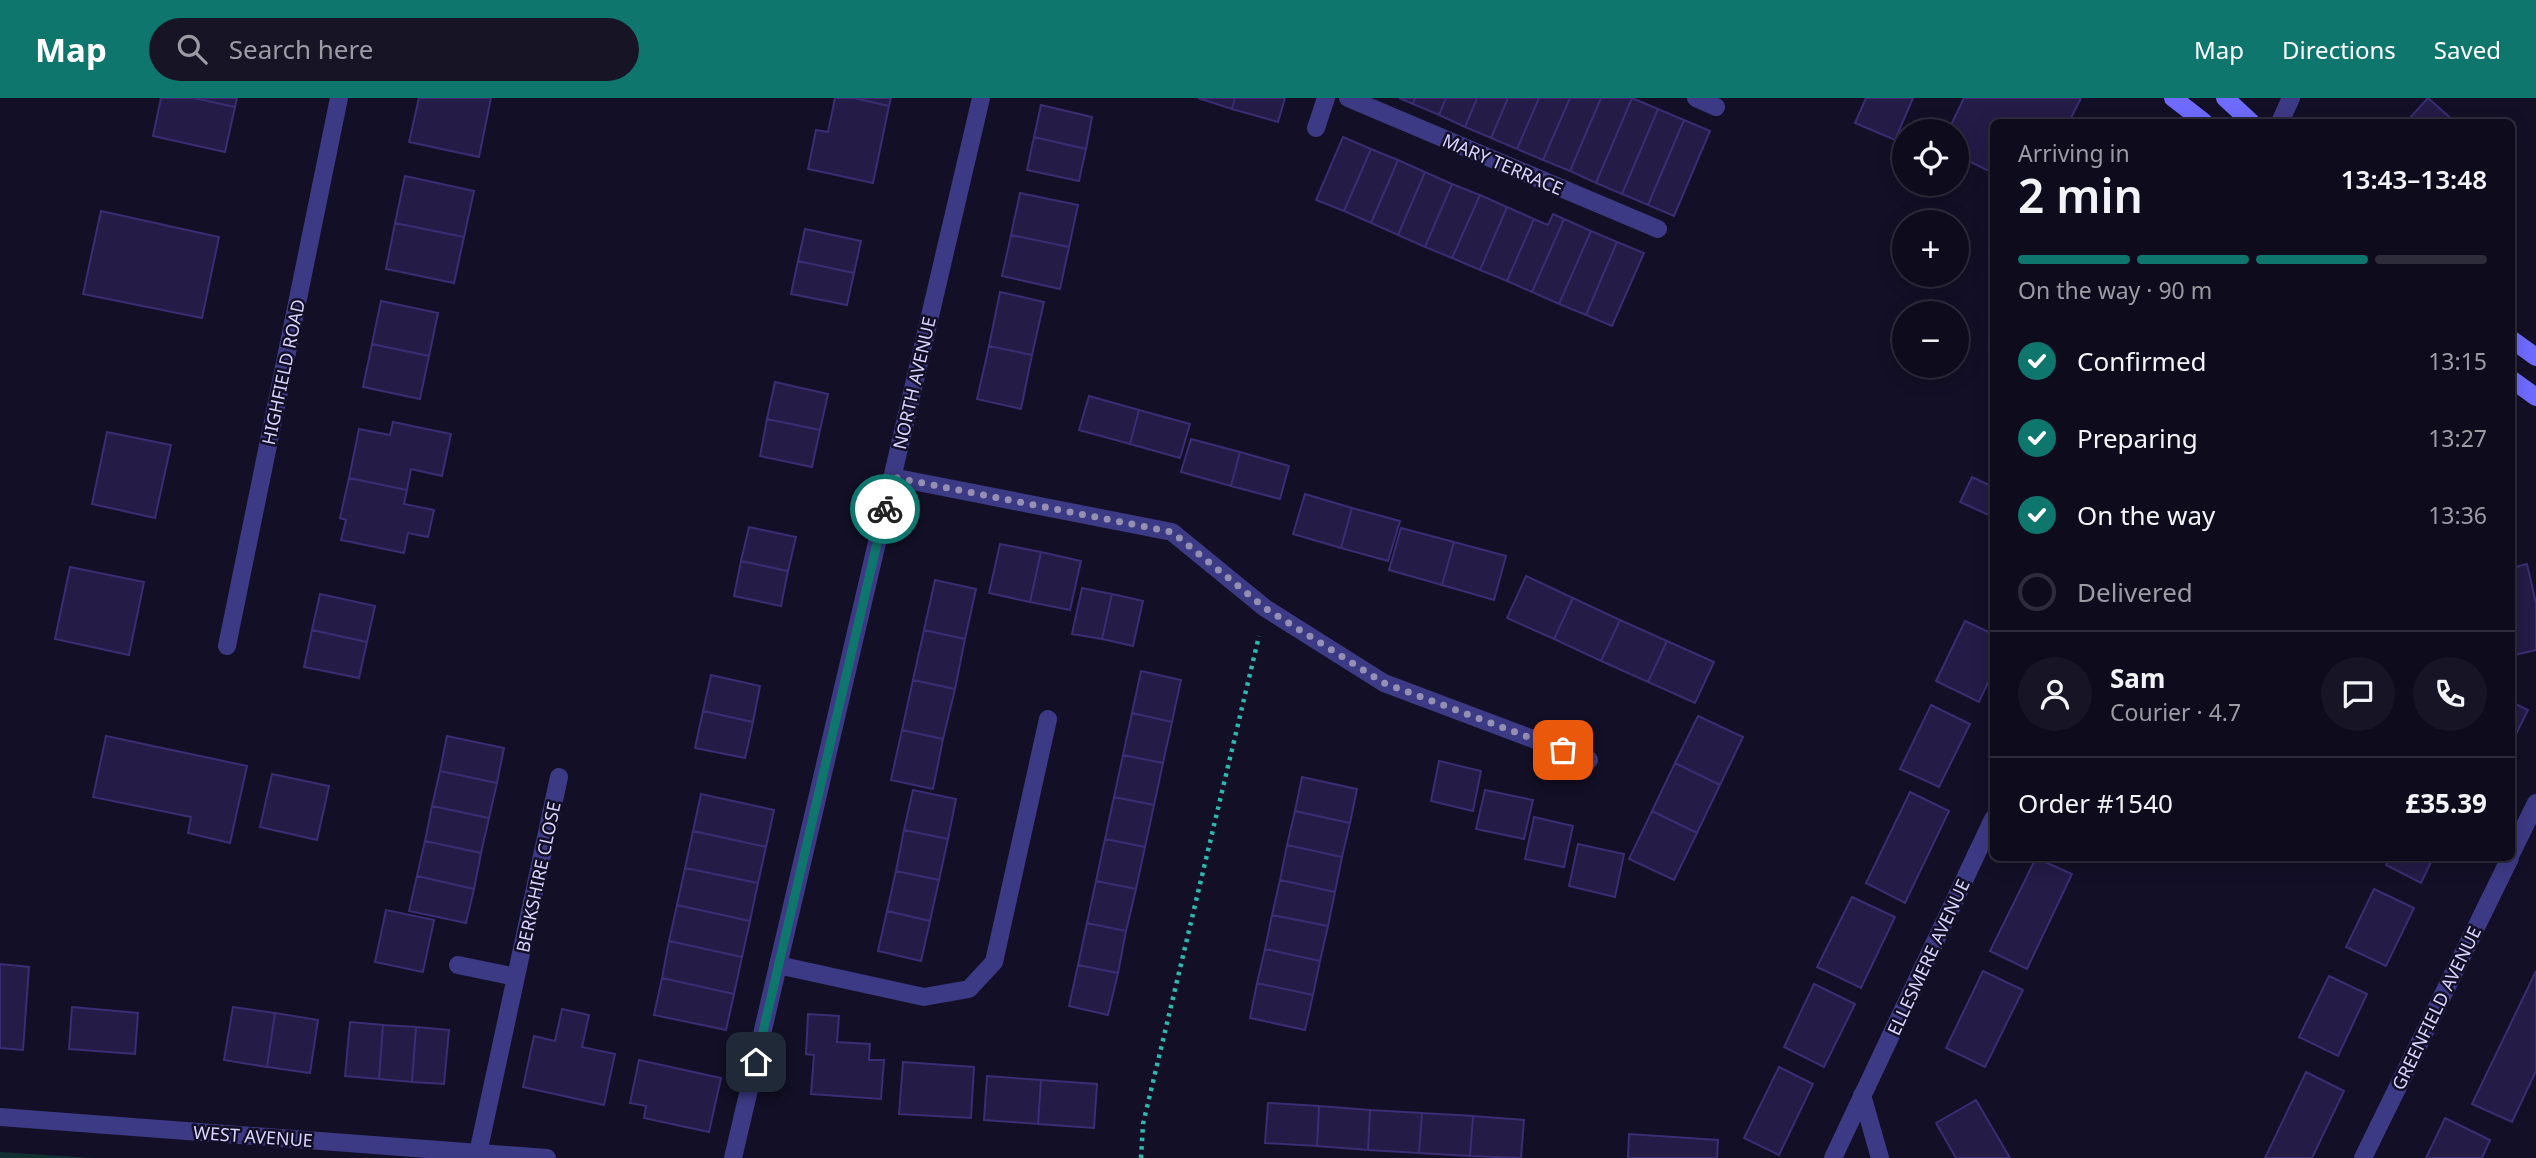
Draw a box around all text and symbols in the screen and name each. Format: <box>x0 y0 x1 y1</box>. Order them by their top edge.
search box <box>149 18 639 81</box>
text: Map <box>35 27 107 72</box>
icon: search <box>173 30 211 68</box>
text: Search here <box>229 31 373 67</box>
text: Map <box>2194 33 2244 66</box>
text: Directions <box>2282 33 2396 66</box>
text: Saved <box>2434 33 2501 66</box>
map controls <box>1892 119 1969 378</box>
button: locate <box>1892 119 1969 196</box>
street label: MARY TERRACE <box>1439 128 1567 200</box>
text: Arriving in <box>2018 137 2130 169</box>
text: 13:43–13:48 <box>2341 161 2487 197</box>
text: 2 min <box>2018 164 2143 226</box>
button: + <box>1892 210 1969 287</box>
text: On the way · 90 m <box>2018 274 2212 306</box>
street label: HIGHFIELD ROAD <box>256 297 310 447</box>
button: − <box>1892 301 1969 378</box>
street label: NORTH AVENUE <box>887 314 941 452</box>
icon: check <box>2018 342 2056 380</box>
text: Confirmed <box>2077 343 2207 379</box>
text: 13:15 <box>2428 345 2487 377</box>
icon: check <box>2018 419 2056 457</box>
text: Preparing <box>2077 420 2198 456</box>
text: 13:27 <box>2428 422 2487 454</box>
courier <box>850 474 920 544</box>
icon: bike <box>866 490 904 528</box>
icon: check <box>2018 496 2056 534</box>
text: On the way <box>2077 497 2215 533</box>
text: 13:36 <box>2428 499 2487 531</box>
text: Delivered <box>2077 574 2193 610</box>
button: person <box>2018 657 2092 731</box>
button: chat <box>2321 657 2395 731</box>
button: phone <box>2413 657 2487 731</box>
text: Sam <box>2110 660 2165 696</box>
text: Courier · 4.7 <box>2110 696 2241 728</box>
pin <box>1533 720 1593 780</box>
icon: bag <box>1544 731 1582 769</box>
text: Order #1540 <box>2018 785 2173 821</box>
text: £35.39 <box>2405 785 2487 821</box>
street label: BERKSHIRE CLOSE <box>510 799 566 955</box>
street label: ELLESMERE AVENUE <box>1881 875 1975 1039</box>
street label: GREENFIELD AVENUE <box>2386 922 2486 1094</box>
pin <box>726 1032 786 1092</box>
icon: home <box>737 1043 775 1081</box>
street label: WEST AVENUE <box>192 1120 314 1152</box>

